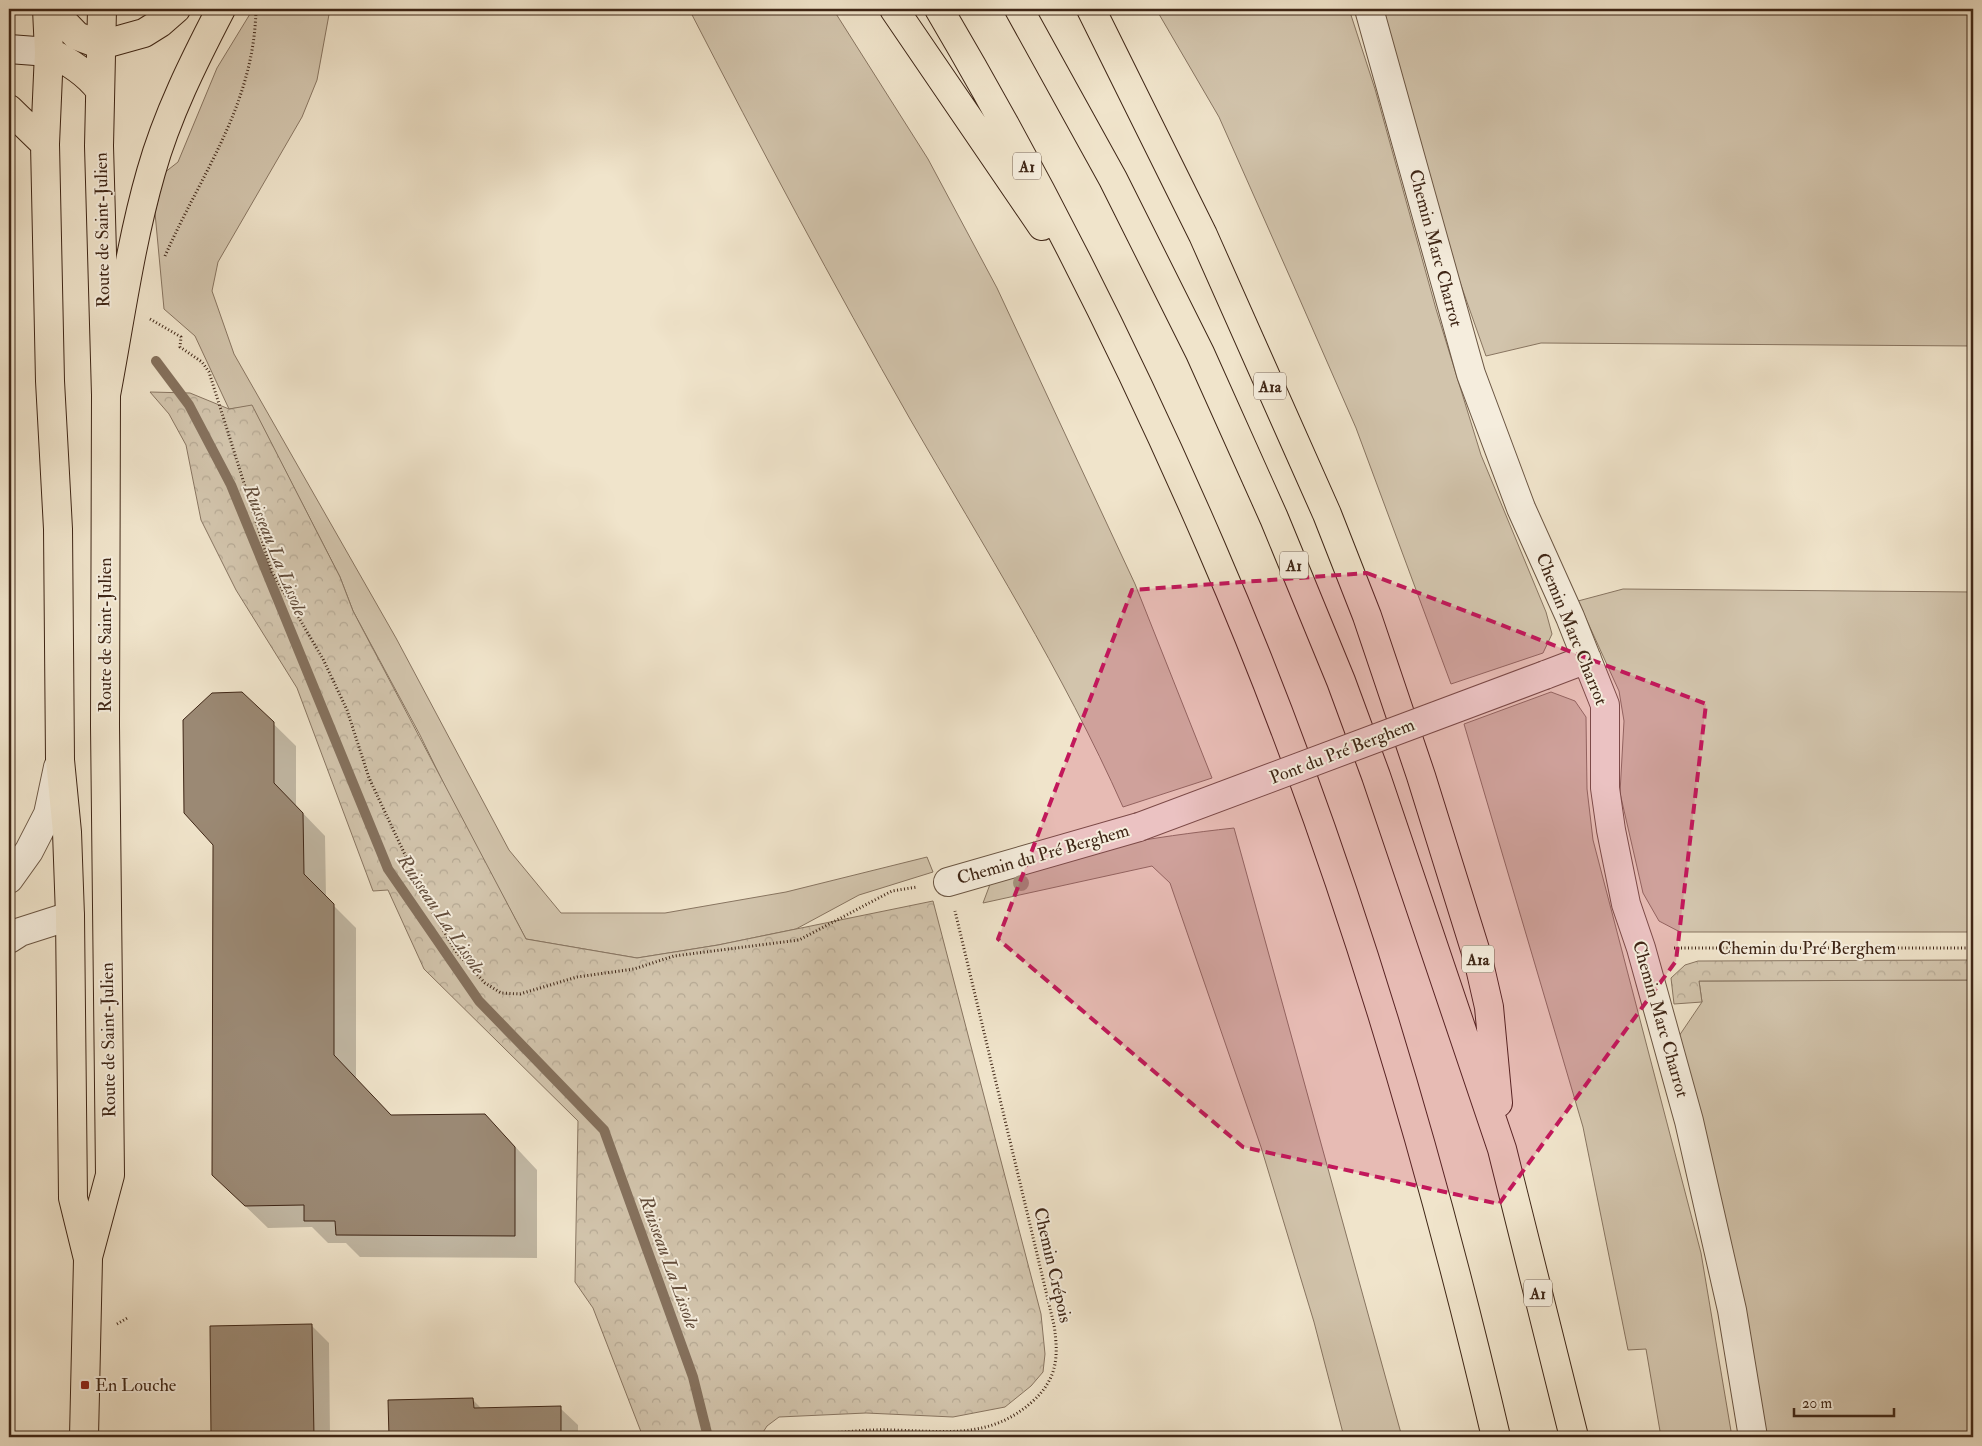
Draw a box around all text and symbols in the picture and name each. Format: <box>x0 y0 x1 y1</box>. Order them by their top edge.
street label: Route de Saint-Julien <box>90 152 115 308</box>
road number: A1 <box>1013 153 1041 180</box>
street label: Chemin Marc Charrot <box>1403 167 1468 330</box>
road number: A1a <box>1254 372 1286 400</box>
water label: Ruisseau La Lissole <box>237 480 313 620</box>
street label: Chemin Marc Charrot <box>1530 550 1613 709</box>
road number: A1 <box>1280 552 1308 578</box>
street label: Route de Saint-Julien <box>94 557 117 713</box>
street label: Pont du Pré Berghem <box>1266 713 1418 790</box>
street label: Chemin du Pré Berghem <box>954 819 1132 890</box>
water label: Ruisseau La Lissole <box>391 849 491 980</box>
street label: Chemin du Pré Berghem <box>1718 937 1896 960</box>
street label: Chemin Marc Charrot <box>1627 938 1694 1100</box>
road number: A1a <box>1462 946 1494 972</box>
street label: Route de Saint-Julien <box>96 962 121 1118</box>
water label: Ruisseau La Lissole <box>633 1191 705 1333</box>
street label: Chemin Crépois <box>1028 1205 1077 1325</box>
road number: A1 <box>1524 1280 1552 1306</box>
place label: En Louche <box>95 1374 177 1397</box>
marker: En Louche <box>79 1379 91 1391</box>
scale bar <box>1794 1386 1894 1418</box>
text: 20 m <box>1802 1394 1832 1413</box>

